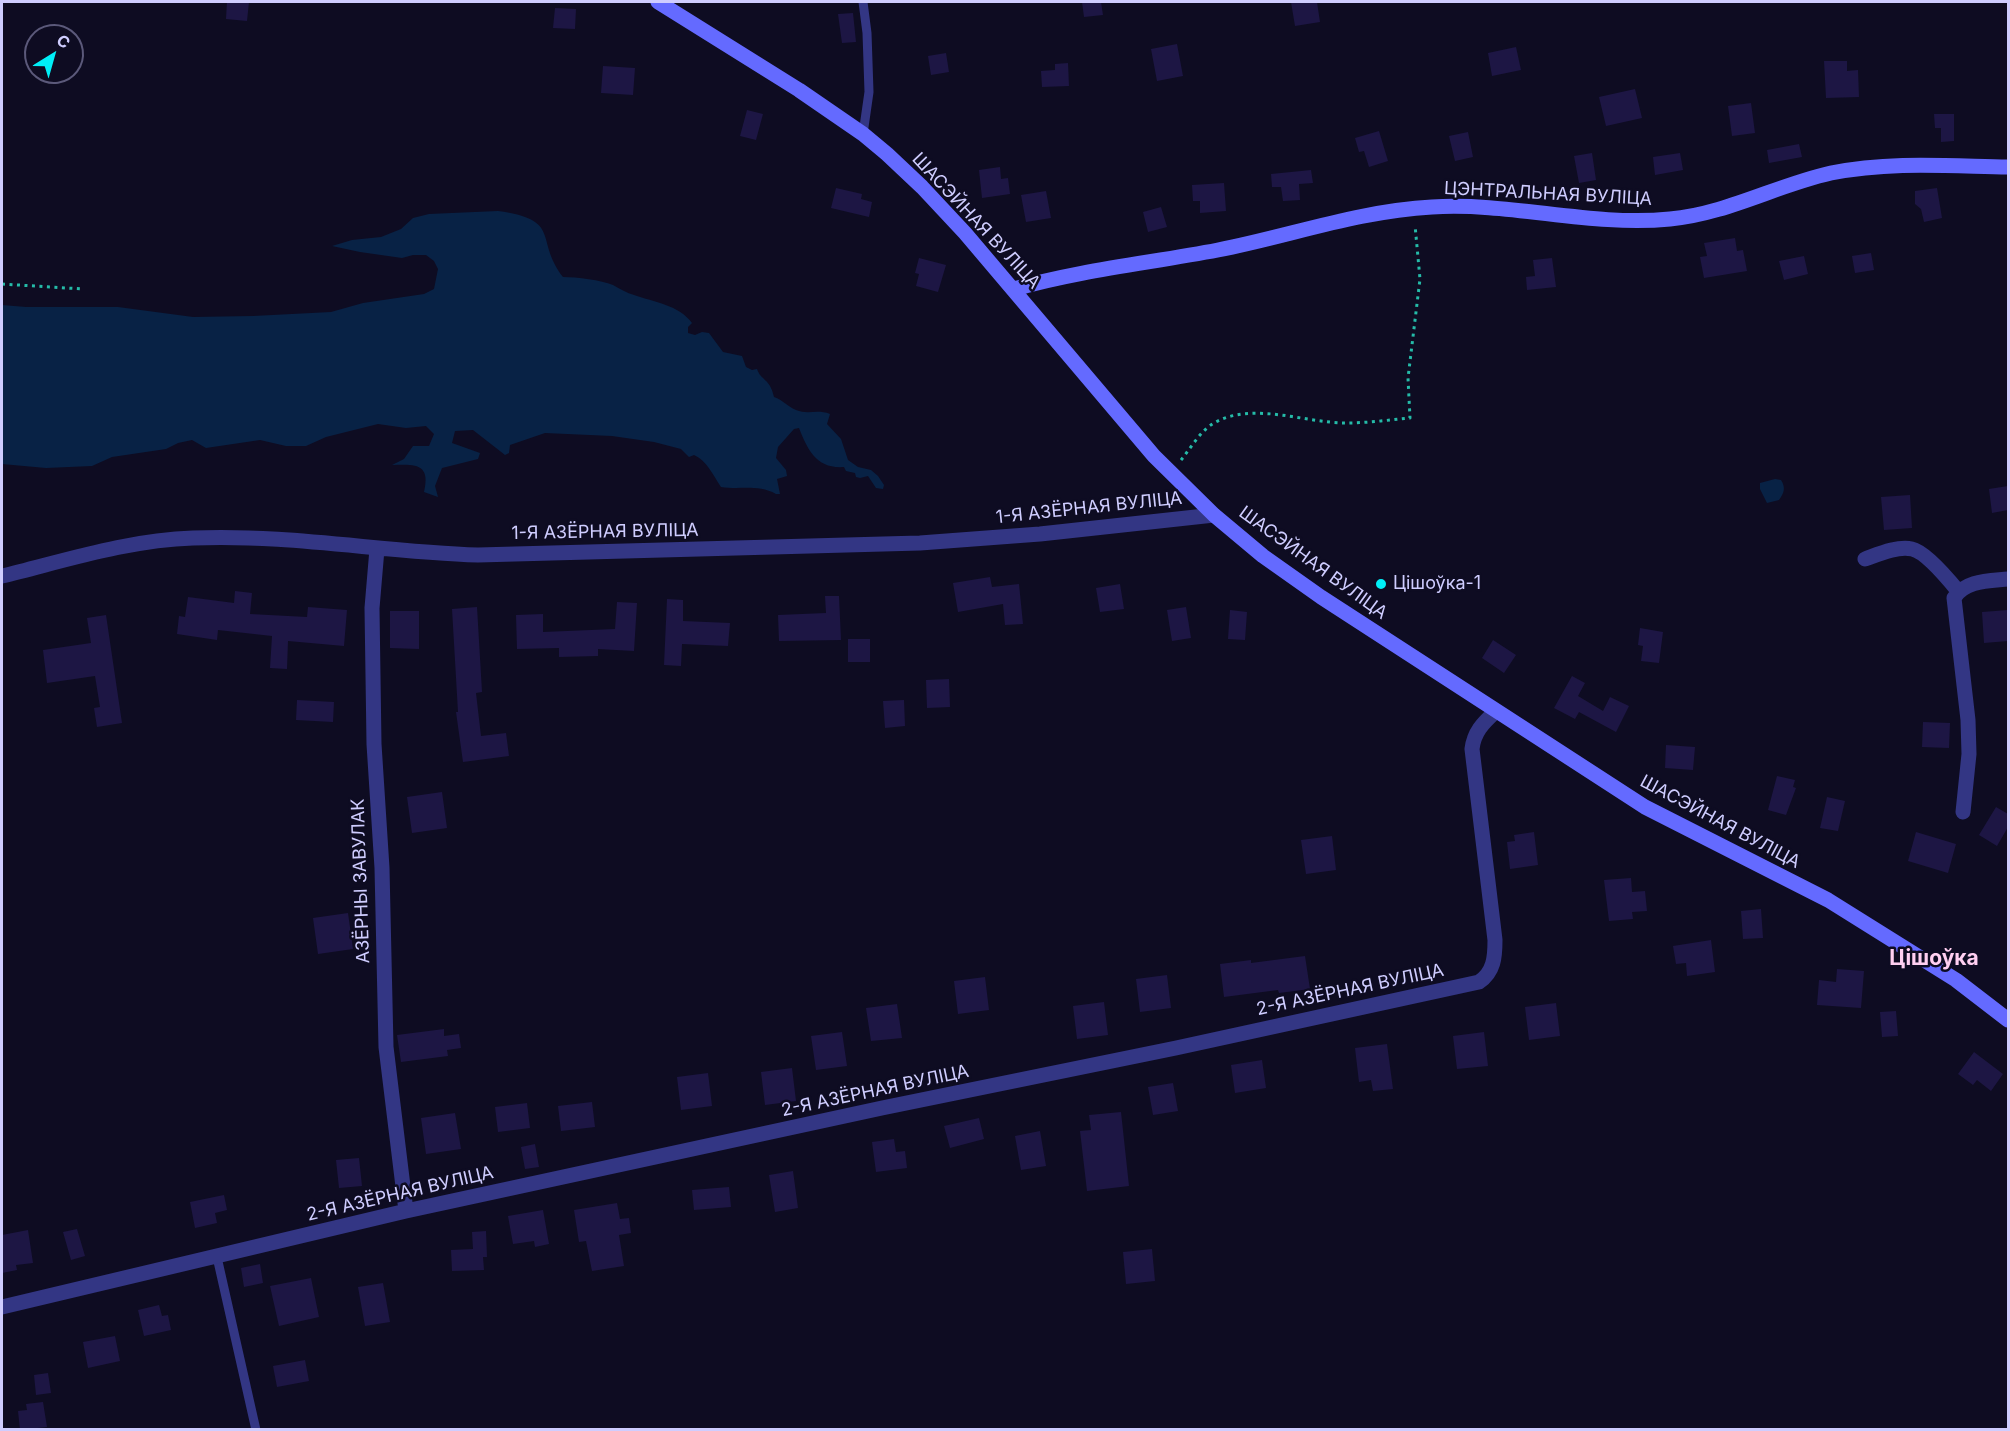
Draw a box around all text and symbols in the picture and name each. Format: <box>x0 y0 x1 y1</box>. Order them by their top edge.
north arrow <box>24 24 84 84</box>
text: С <box>53 30 74 53</box>
street label: ШАСЭЙНАЯ ВУЛІЦА <box>907 149 1045 293</box>
street label: ЦЭНТРАЛЬНАЯ ВУЛІЦА <box>1444 178 1652 210</box>
street label: 1-Я АЗЁРНАЯ ВУЛІЦА <box>995 487 1183 529</box>
street label: ШАСЭЙНАЯ ВУЛІЦА <box>1235 502 1391 624</box>
street label: 1-Я АЗЁРНАЯ ВУЛІЦА <box>511 520 699 544</box>
place label: Цішоўка-1 <box>1393 573 1481 595</box>
marker: Цішоўка-1 <box>1374 577 1388 591</box>
street label: ШАСЭЙНАЯ ВУЛІЦА <box>1636 771 1804 873</box>
street label: АЗЁРНЫ ЗАВУЛАК <box>347 798 375 964</box>
district label: Цішоўка <box>1889 946 1979 972</box>
street label: 2-Я АЗЁРНАЯ ВУЛІЦА <box>1254 960 1446 1020</box>
street label: 2-Я АЗЁРНАЯ ВУЛІЦА <box>779 1061 971 1121</box>
street label: 2-Я АЗЁРНАЯ ВУЛІЦА <box>305 1162 495 1226</box>

